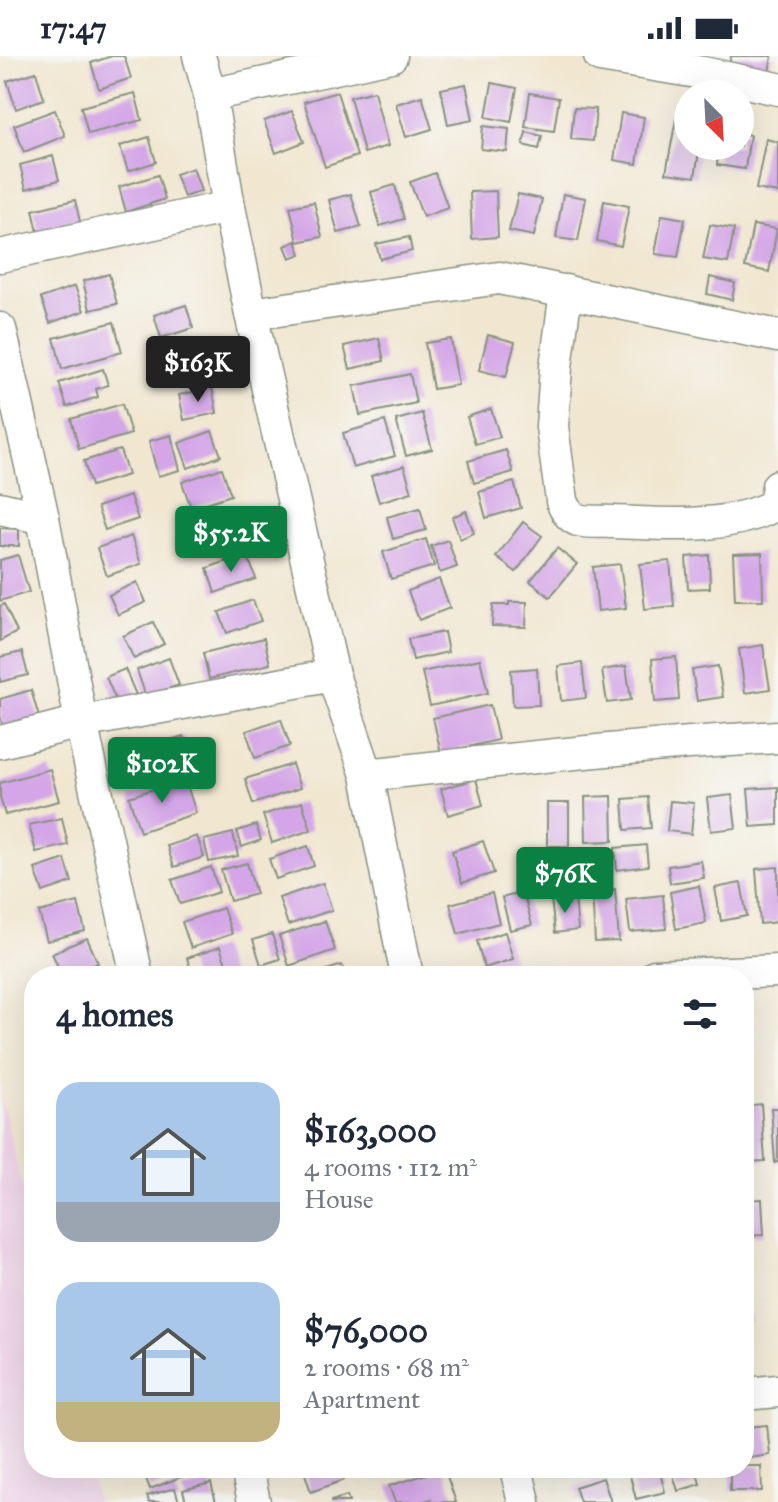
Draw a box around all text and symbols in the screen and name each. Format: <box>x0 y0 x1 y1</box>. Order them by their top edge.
text: 17:47 <box>40 10 107 46</box>
north arrow <box>674 80 754 160</box>
map controls <box>674 80 754 160</box>
pin: $163K <box>142 336 254 404</box>
text: $163K <box>164 346 232 378</box>
pin: $55.2K <box>166 506 296 574</box>
text: $55.2K <box>193 516 269 548</box>
pin: $102K <box>106 737 218 805</box>
text: $102K <box>126 747 198 779</box>
pin: $76K <box>518 847 612 915</box>
text: $76K <box>534 857 596 889</box>
icon: filters <box>678 992 722 1036</box>
text: 4 homes <box>56 994 173 1035</box>
text: $163,000 <box>304 1110 437 1151</box>
icon: home <box>120 1114 216 1210</box>
text: 4 rooms · 112 m² <box>304 1151 477 1183</box>
text: House <box>304 1183 374 1215</box>
text: $76,000 <box>304 1310 428 1351</box>
icon: home <box>120 1314 216 1410</box>
text: 2 rooms · 68 m² <box>304 1351 469 1383</box>
text: Apartment <box>304 1383 420 1415</box>

